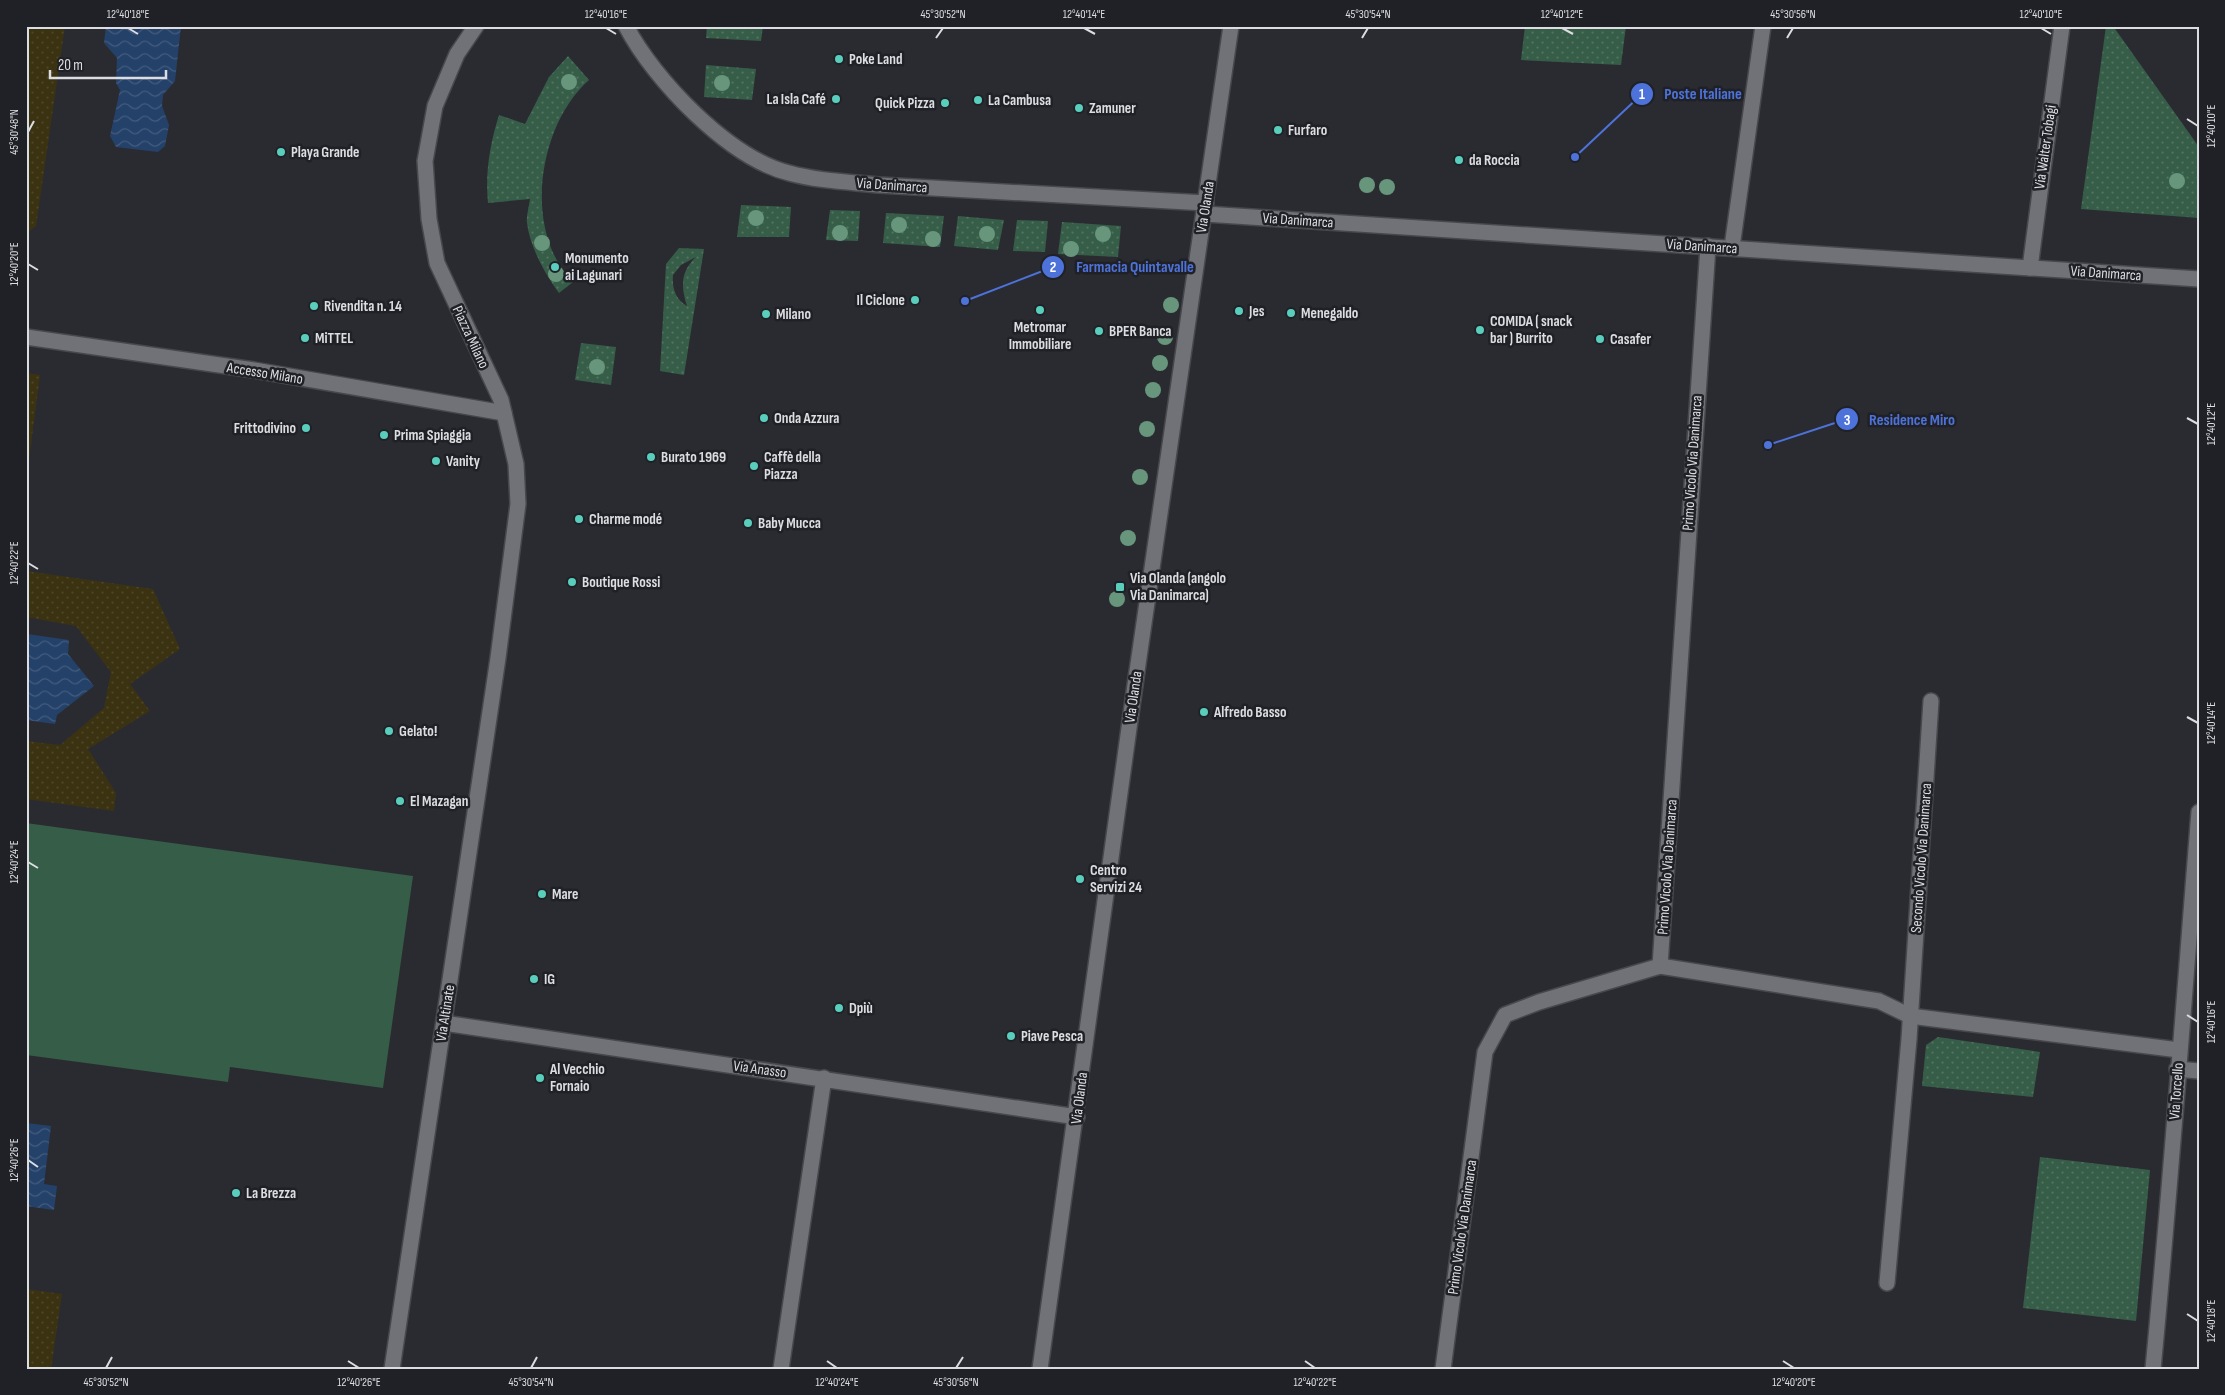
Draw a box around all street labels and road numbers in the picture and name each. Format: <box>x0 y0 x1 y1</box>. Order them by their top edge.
street label: Via Walter Tobagi <box>2030 104 2061 190</box>
street label: Via Danimarca <box>856 174 928 197</box>
street label: Via Olanda <box>1192 180 1219 234</box>
street label: Via Danimarca <box>1262 209 1334 232</box>
street label: Via Danimarca <box>1666 235 1738 258</box>
street label: Via Danimarca <box>2070 262 2142 285</box>
street label: Piazza Milano <box>448 303 493 371</box>
street label: Accesso Milano <box>225 358 304 389</box>
street label: Primo Vicolo Via Danimarca <box>1678 394 1707 531</box>
street label: Via Olanda <box>1120 670 1147 724</box>
street label: Secondo Vicolo Via Danimarca <box>1907 782 1936 934</box>
street label: Primo Vicolo Via Danimarca <box>1653 798 1682 935</box>
street label: Via Altinate <box>432 983 459 1043</box>
street label: Via Anasso <box>732 1056 788 1083</box>
street label: Via Torcello <box>2165 1062 2188 1120</box>
street label: Via Olanda <box>1067 1071 1092 1125</box>
street label: Primo Vicolo Via Danimarca <box>1444 1158 1481 1296</box>

